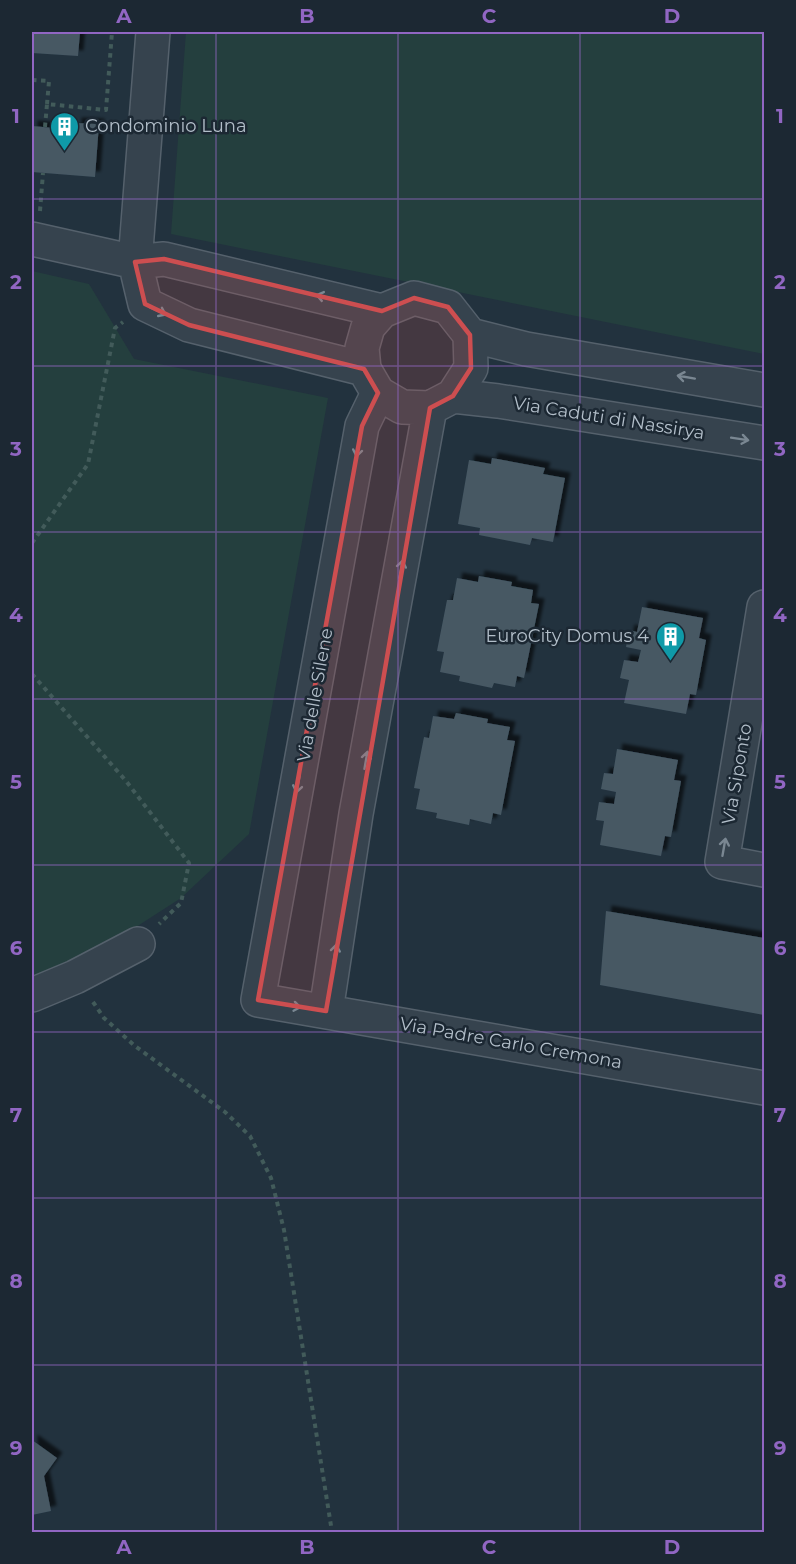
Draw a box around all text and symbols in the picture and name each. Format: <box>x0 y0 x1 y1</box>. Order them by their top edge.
text: A <box>115 4 132 28</box>
text: B <box>299 4 315 28</box>
text: C <box>482 4 497 28</box>
text: D <box>664 4 680 28</box>
text: 1 <box>12 104 20 128</box>
text: 1 <box>776 104 784 128</box>
building icon: Condominio Luna <box>48 110 80 152</box>
place label: Condominio Luna <box>85 115 247 137</box>
text: 2 <box>10 270 22 294</box>
text: 2 <box>774 270 786 294</box>
one-way arrow <box>315 291 334 303</box>
one-way arrow <box>149 305 167 317</box>
one-way arrow <box>677 371 697 382</box>
street label: Via Caduti di Nassirya <box>512 392 706 444</box>
one-way arrow <box>729 434 749 445</box>
text: 3 <box>9 437 22 461</box>
one-way arrow <box>353 437 364 457</box>
text: 3 <box>773 437 786 461</box>
one-way arrow <box>396 559 407 579</box>
text: 4 <box>9 603 23 627</box>
text: 4 <box>773 603 787 627</box>
building icon: EuroCity Domus 4 <box>654 620 686 662</box>
place label: EuroCity Domus 4 <box>485 625 649 647</box>
street label: Via delle Silene <box>292 626 338 764</box>
street label: Via Siponto <box>717 722 757 826</box>
one-way arrow <box>361 751 372 771</box>
text: 5 <box>10 770 22 794</box>
text: 5 <box>774 770 786 794</box>
one-way arrow <box>292 774 303 794</box>
one-way arrow <box>719 838 730 858</box>
text: 6 <box>10 936 23 960</box>
text: 6 <box>774 936 787 960</box>
one-way arrow <box>329 944 340 963</box>
one-way arrow <box>282 1000 301 1011</box>
street label: Via Padre Carlo Cremona <box>398 1013 624 1073</box>
text: 7 <box>10 1103 22 1127</box>
text: 7 <box>774 1103 786 1127</box>
text: 8 <box>9 1269 23 1293</box>
text: 8 <box>773 1269 787 1293</box>
text: 9 <box>10 1436 22 1460</box>
text: 9 <box>774 1436 786 1460</box>
text: A <box>115 1535 132 1559</box>
text: B <box>299 1535 315 1559</box>
text: C <box>482 1535 497 1559</box>
text: D <box>664 1535 680 1559</box>

